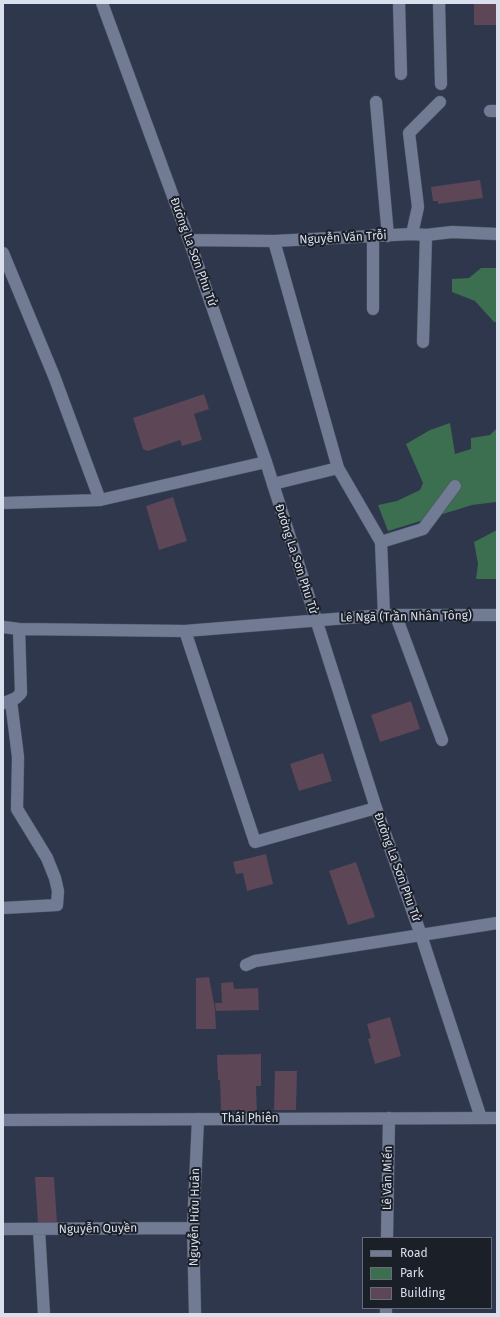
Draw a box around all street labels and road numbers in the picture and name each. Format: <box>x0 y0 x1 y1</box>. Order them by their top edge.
street label: Đường La Sơn Phu Tử <box>167 196 219 308</box>
street label: Nguyễn Văn Trỗi <box>299 229 387 247</box>
street label: Đường La Sơn Phu Tử <box>271 502 321 616</box>
street label: Lê Ngã (Trần Nhân Tông) <box>340 609 472 625</box>
street label: Đường La Sơn Phu Tử <box>371 811 423 923</box>
street label: Thái Phiên <box>221 1112 279 1126</box>
street label: Lê Văn Miến <box>380 1146 396 1210</box>
street label: Nguyễn Hữu Huân <box>187 1168 203 1266</box>
street label: Nguyễn Quyền <box>59 1221 137 1237</box>

